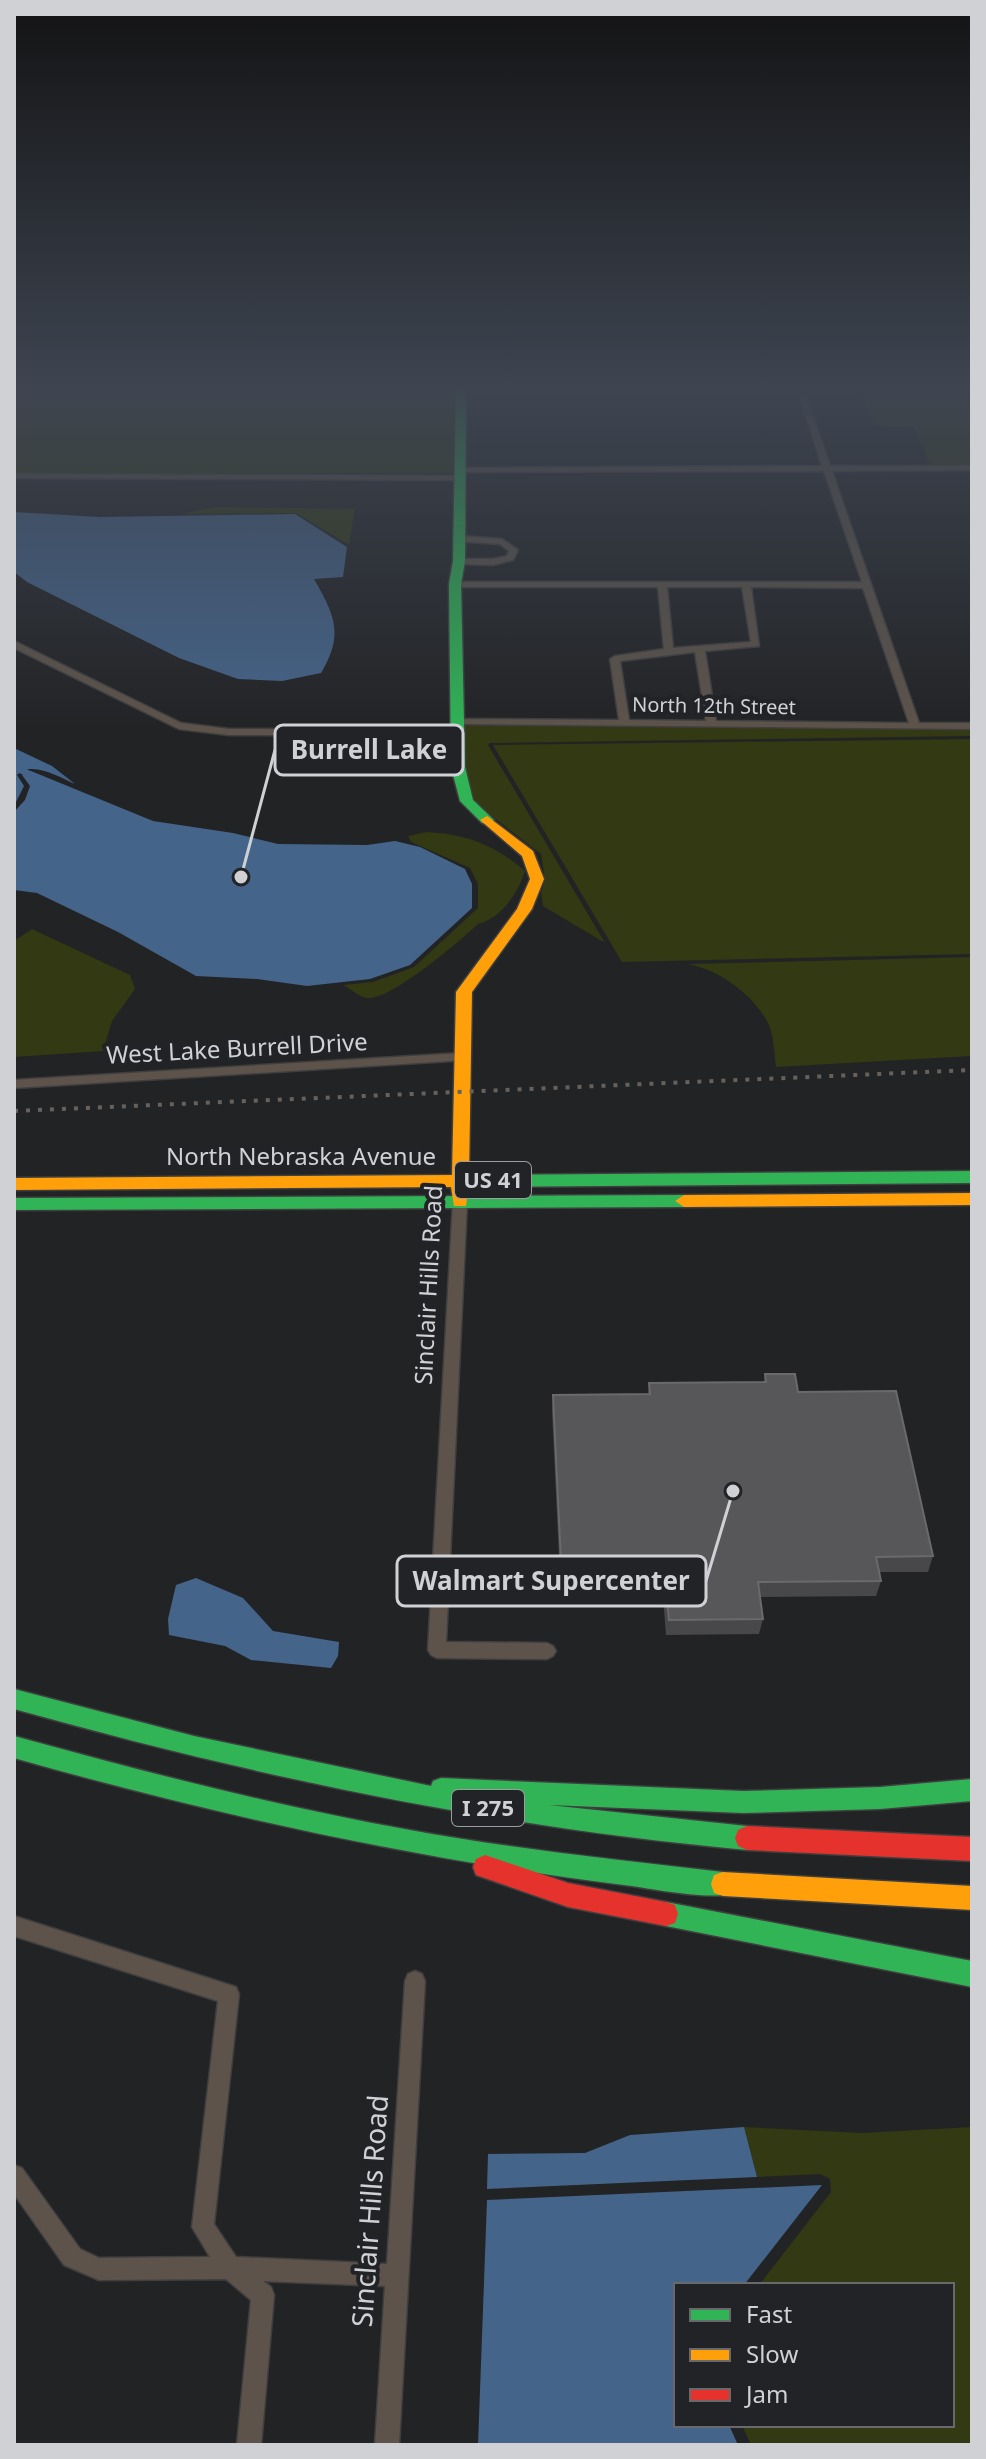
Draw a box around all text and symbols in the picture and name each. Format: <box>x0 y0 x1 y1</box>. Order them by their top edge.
street label: North 12th Street <box>632 691 796 720</box>
callout: Burrell Lake <box>275 725 463 775</box>
text: Burrell Lake <box>291 731 447 767</box>
street label: West Lake Burrell Drive <box>105 1024 368 1071</box>
street label: North Nebraska Avenue <box>166 1139 436 1172</box>
road number: US 41 <box>455 1162 531 1198</box>
street label: Sinclair Hills Road <box>406 1184 449 1385</box>
callout: Walmart Supercenter <box>397 1556 706 1606</box>
text: Walmart Supercenter <box>412 1562 690 1598</box>
road number: I 275 <box>452 1790 524 1826</box>
street label: Sinclair Hills Road <box>342 2094 396 2328</box>
legend <box>674 2283 954 2427</box>
text: Fast <box>746 2297 792 2330</box>
text: Slow <box>746 2337 798 2370</box>
text: Jam <box>744 2377 788 2410</box>

